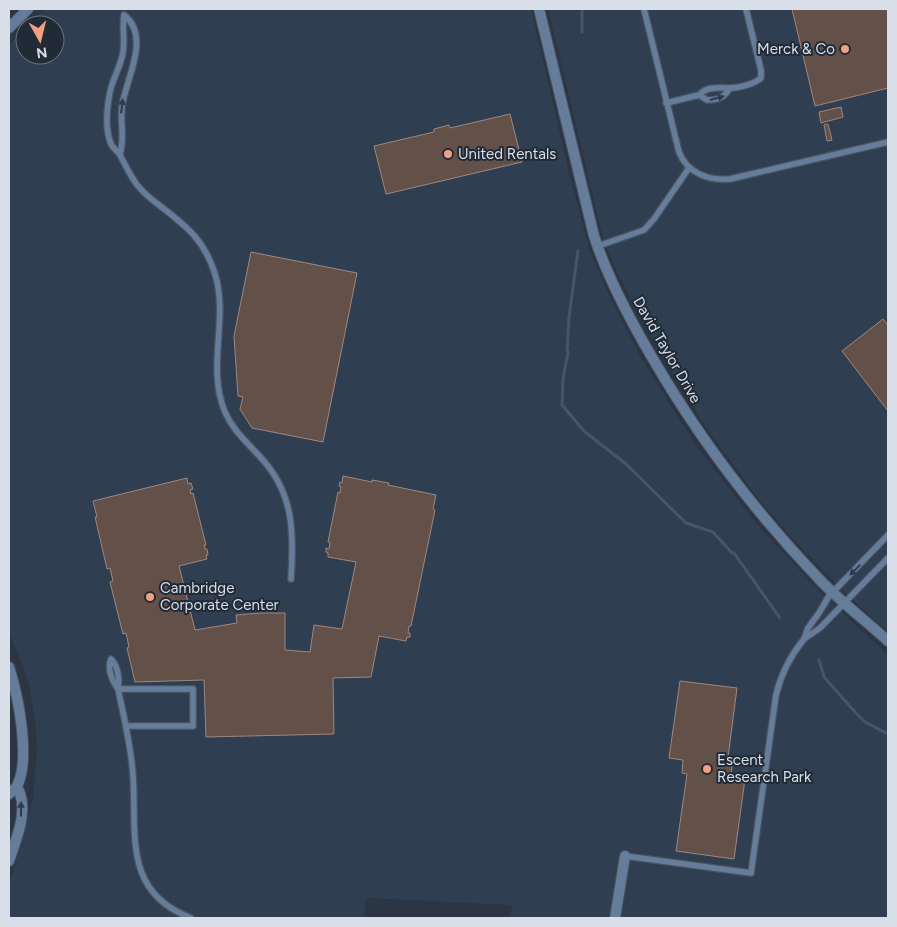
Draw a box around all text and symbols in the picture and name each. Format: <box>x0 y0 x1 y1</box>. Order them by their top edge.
north arrow <box>15 15 65 65</box>
place label: Merck & Co <box>757 40 835 58</box>
text: N <box>35 43 48 62</box>
marker: Merck & Co <box>839 43 851 55</box>
one-way arrow <box>709 94 725 102</box>
one-way arrow <box>119 97 127 113</box>
place label: United Rentals <box>458 145 556 163</box>
marker: United Rentals <box>442 148 454 160</box>
street label: David Taylor Drive <box>629 294 705 406</box>
one-way arrow <box>849 564 861 576</box>
place label: Cambridge Corporate Center <box>160 579 279 614</box>
marker: Cambridge Corporate Center <box>144 591 156 603</box>
place label: Escent Research Park <box>717 751 812 786</box>
marker: Escent Research Park <box>701 763 713 775</box>
one-way arrow <box>17 801 25 817</box>

